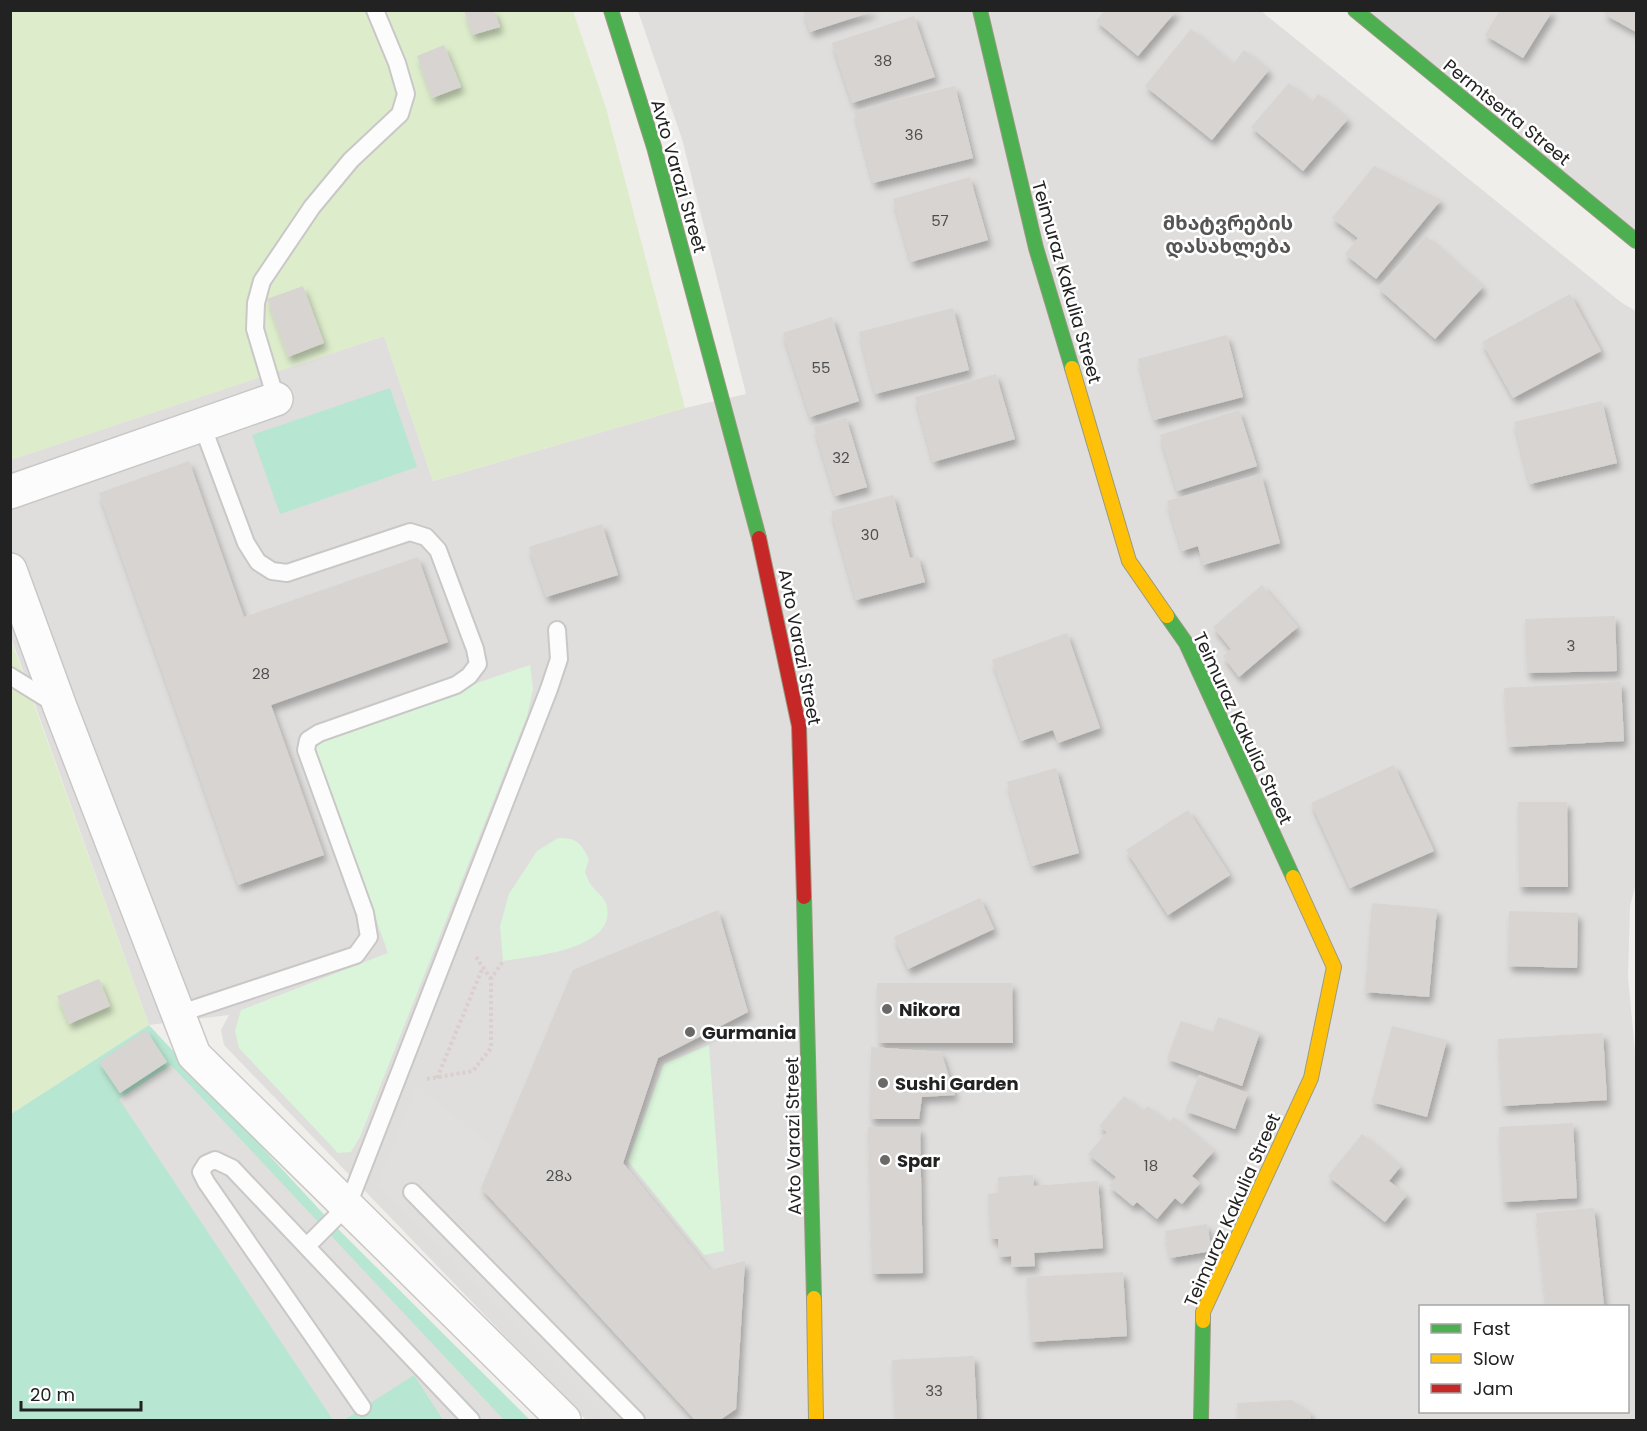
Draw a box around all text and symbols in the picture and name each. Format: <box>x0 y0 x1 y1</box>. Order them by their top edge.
house number: 38 <box>874 50 892 71</box>
street label: Permtserta Street <box>1438 53 1576 171</box>
street label: Avto Varazi Street <box>645 96 713 256</box>
house number: 36 <box>905 124 923 145</box>
street label: Teimuraz Kakulia Street <box>1026 178 1108 386</box>
district label: მხატვრების დასახლება <box>1163 209 1293 260</box>
house number: 57 <box>931 210 949 231</box>
house number: 55 <box>812 357 830 378</box>
house number: 32 <box>832 447 850 468</box>
house number: 30 <box>861 524 879 545</box>
street label: Avto Varazi Street <box>773 567 827 727</box>
street label: Teimuraz Kakulia Street <box>1187 628 1299 828</box>
house number: 3 <box>1567 635 1575 656</box>
house number: 28 <box>252 663 270 684</box>
place label: Nikora <box>899 997 960 1022</box>
marker: Nikora <box>880 1002 894 1016</box>
place label: Gurmania <box>702 1020 797 1045</box>
marker: Gurmania <box>683 1025 697 1039</box>
street label: Avto Varazi Street <box>779 1057 807 1215</box>
place label: Sushi Garden <box>895 1071 1019 1096</box>
marker: Sushi Garden <box>876 1076 890 1090</box>
street label: Teimuraz Kakulia Street <box>1178 1109 1286 1311</box>
place label: Spar <box>897 1148 941 1173</box>
marker: Spar <box>878 1153 892 1167</box>
house number: 18 <box>1144 1155 1158 1176</box>
house number: 28ა <box>546 1165 572 1186</box>
legend <box>1419 1305 1629 1413</box>
text: Fast <box>1473 1316 1510 1341</box>
text: Slow <box>1473 1346 1515 1371</box>
scale bar <box>21 1374 141 1412</box>
text: Jam <box>1473 1376 1513 1401</box>
house number: 33 <box>925 1380 943 1401</box>
text: 20 m <box>30 1382 75 1407</box>

